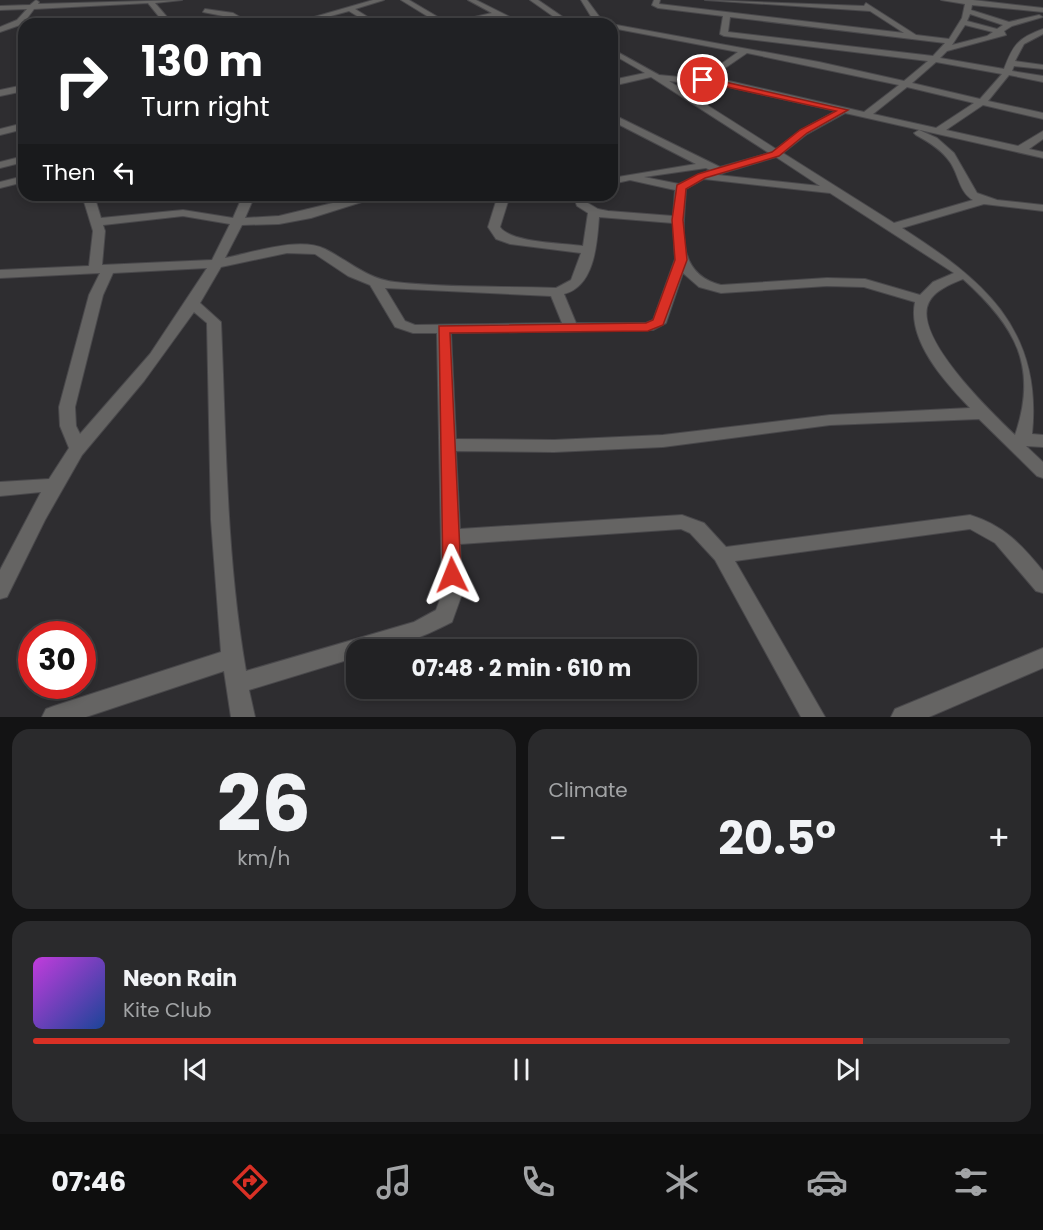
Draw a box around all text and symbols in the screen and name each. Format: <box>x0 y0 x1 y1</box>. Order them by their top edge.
text: 130 m <box>141 32 263 91</box>
icon: right <box>42 42 120 120</box>
pin <box>677 54 728 105</box>
icon: arrive <box>686 63 719 96</box>
text: Turn right <box>141 88 270 125</box>
icon: left <box>108 156 141 189</box>
text: Then <box>42 157 96 188</box>
position arrow <box>420 543 484 607</box>
speed limit sign: 30 <box>18 621 96 699</box>
text: 07:48 · 2 min · 610 m <box>412 653 631 684</box>
text: 26 <box>217 749 311 858</box>
text: Climate <box>549 776 628 804</box>
text: 20.5° <box>718 807 836 870</box>
text: − <box>549 815 567 862</box>
text: + <box>987 815 1010 862</box>
text: km/h <box>237 844 290 872</box>
text: Neon Rain <box>123 963 237 994</box>
text: Kite Club <box>123 996 212 1024</box>
icon: previous <box>179 1053 212 1086</box>
icon: pause <box>505 1053 538 1086</box>
icon: next <box>831 1053 864 1086</box>
icon: directions <box>229 1161 271 1203</box>
icon: music <box>373 1161 415 1203</box>
icon: phone <box>517 1161 559 1203</box>
icon: climate <box>661 1161 703 1203</box>
icon: car <box>806 1161 848 1203</box>
icon: filters <box>950 1161 992 1203</box>
text: 07:46 <box>51 1163 126 1200</box>

